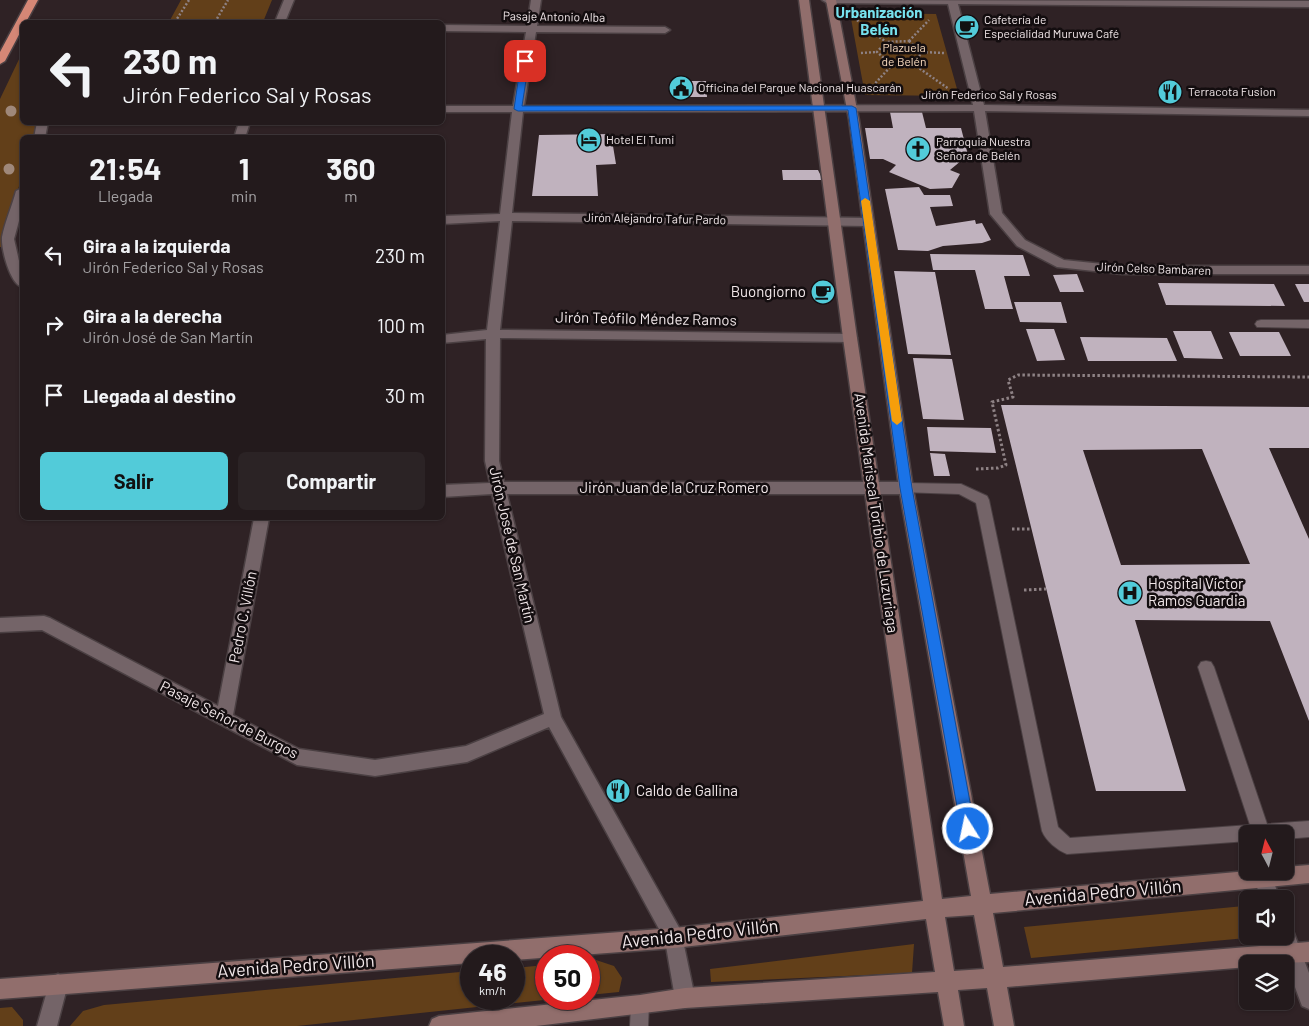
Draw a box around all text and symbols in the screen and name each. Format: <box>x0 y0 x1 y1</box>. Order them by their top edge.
district label: Urbanización Belén <box>836 3 922 38</box>
street label: Pasaje Antonio Alba <box>503 8 605 24</box>
place label: Cafetería de Especialidad Muruwa Café <box>984 12 1119 40</box>
cafe icon: Cafetería de Especialidad Muruwa Café <box>954 14 980 40</box>
text: 230 m <box>123 39 217 81</box>
icon: left <box>40 40 105 105</box>
pin <box>504 40 546 82</box>
park label: Plazuela de Belén <box>882 40 926 68</box>
icon: arrive <box>511 47 539 75</box>
public building icon: Officina del Parque Nacional Huascarán <box>668 75 694 101</box>
restaurant icon: Terracota Fusion <box>1157 79 1183 105</box>
place label: Officina del Parque Nacional Huascarán <box>698 80 902 94</box>
text: Jirón Federico Sal y Rosas <box>123 81 372 107</box>
place label: Terracota Fusion <box>1188 84 1276 98</box>
street label: Jirón Federico Sal y Rosas <box>921 87 1057 101</box>
hotel icon: Hotel El Tumi <box>576 127 602 153</box>
place label: Hotel El Tumi <box>606 132 674 146</box>
place label: Parroquia Nuestra Señora de Belén <box>936 134 1031 162</box>
church icon: Parroquia Nuestra Señora de Belén <box>905 136 931 162</box>
text: 21:54 <box>89 150 162 186</box>
text: 1 <box>239 150 249 186</box>
text: 360 <box>326 150 376 186</box>
text: Llegada <box>98 186 153 205</box>
text: min <box>231 186 257 205</box>
text: m <box>344 186 358 205</box>
street label: Jirón Alejandro Tafur Pardo <box>584 210 726 226</box>
text: Gira a la izquierda <box>83 234 231 257</box>
icon: left <box>40 241 68 269</box>
text: 230 m <box>375 244 425 267</box>
text: Jirón Federico Sal y Rosas <box>83 257 264 276</box>
street label: Jirón Celso Bambaren <box>1097 259 1211 277</box>
cafe icon: Buongiorno <box>810 279 836 305</box>
place label: Buongiorno <box>731 282 806 300</box>
text: Gira a la derecha <box>83 304 222 327</box>
street label: Jirón Teófilo Méndez Ramos <box>555 307 737 329</box>
icon: right <box>40 311 68 339</box>
text: 100 m <box>377 314 425 337</box>
text: Jirón José de San Martín <box>83 327 253 346</box>
icon: arrive <box>40 381 68 409</box>
text: Llegada al destino <box>83 384 236 407</box>
text: 30 m <box>385 384 425 407</box>
street label: Avenida Mariscal Toribio de Luzuriaga <box>851 392 903 634</box>
button: Salir <box>40 452 228 510</box>
button: Compartir <box>238 452 425 510</box>
street label: Jirón José de San Martín <box>486 465 540 624</box>
street label: Jirón Juan de la Cruz Romero <box>579 478 769 496</box>
street label: Pedro C. Villón <box>224 569 260 664</box>
place label: Hospital Víctor Ramos Guardia <box>1148 574 1246 609</box>
hospital icon: Hospital Víctor Ramos Guardia <box>1117 580 1143 606</box>
street label: Pasaje Señor de Burgos <box>157 676 302 762</box>
restaurant icon: Caldo de Gallina <box>605 778 631 804</box>
place label: Caldo de Gallina <box>636 781 738 799</box>
position arrow <box>941 802 993 854</box>
north arrow <box>1239 825 1294 880</box>
map controls <box>1239 825 1294 1010</box>
street label: Avenida Pedro Villón <box>1023 874 1182 910</box>
button: sound <box>1239 890 1294 945</box>
street label: Avenida Pedro Villón <box>620 914 779 952</box>
speed limit sign: 50 <box>535 945 600 1010</box>
street label: Avenida Pedro Villón <box>217 949 375 981</box>
button: layers <box>1239 955 1294 1010</box>
text: 46 <box>478 956 507 986</box>
text: km/h <box>479 983 506 997</box>

